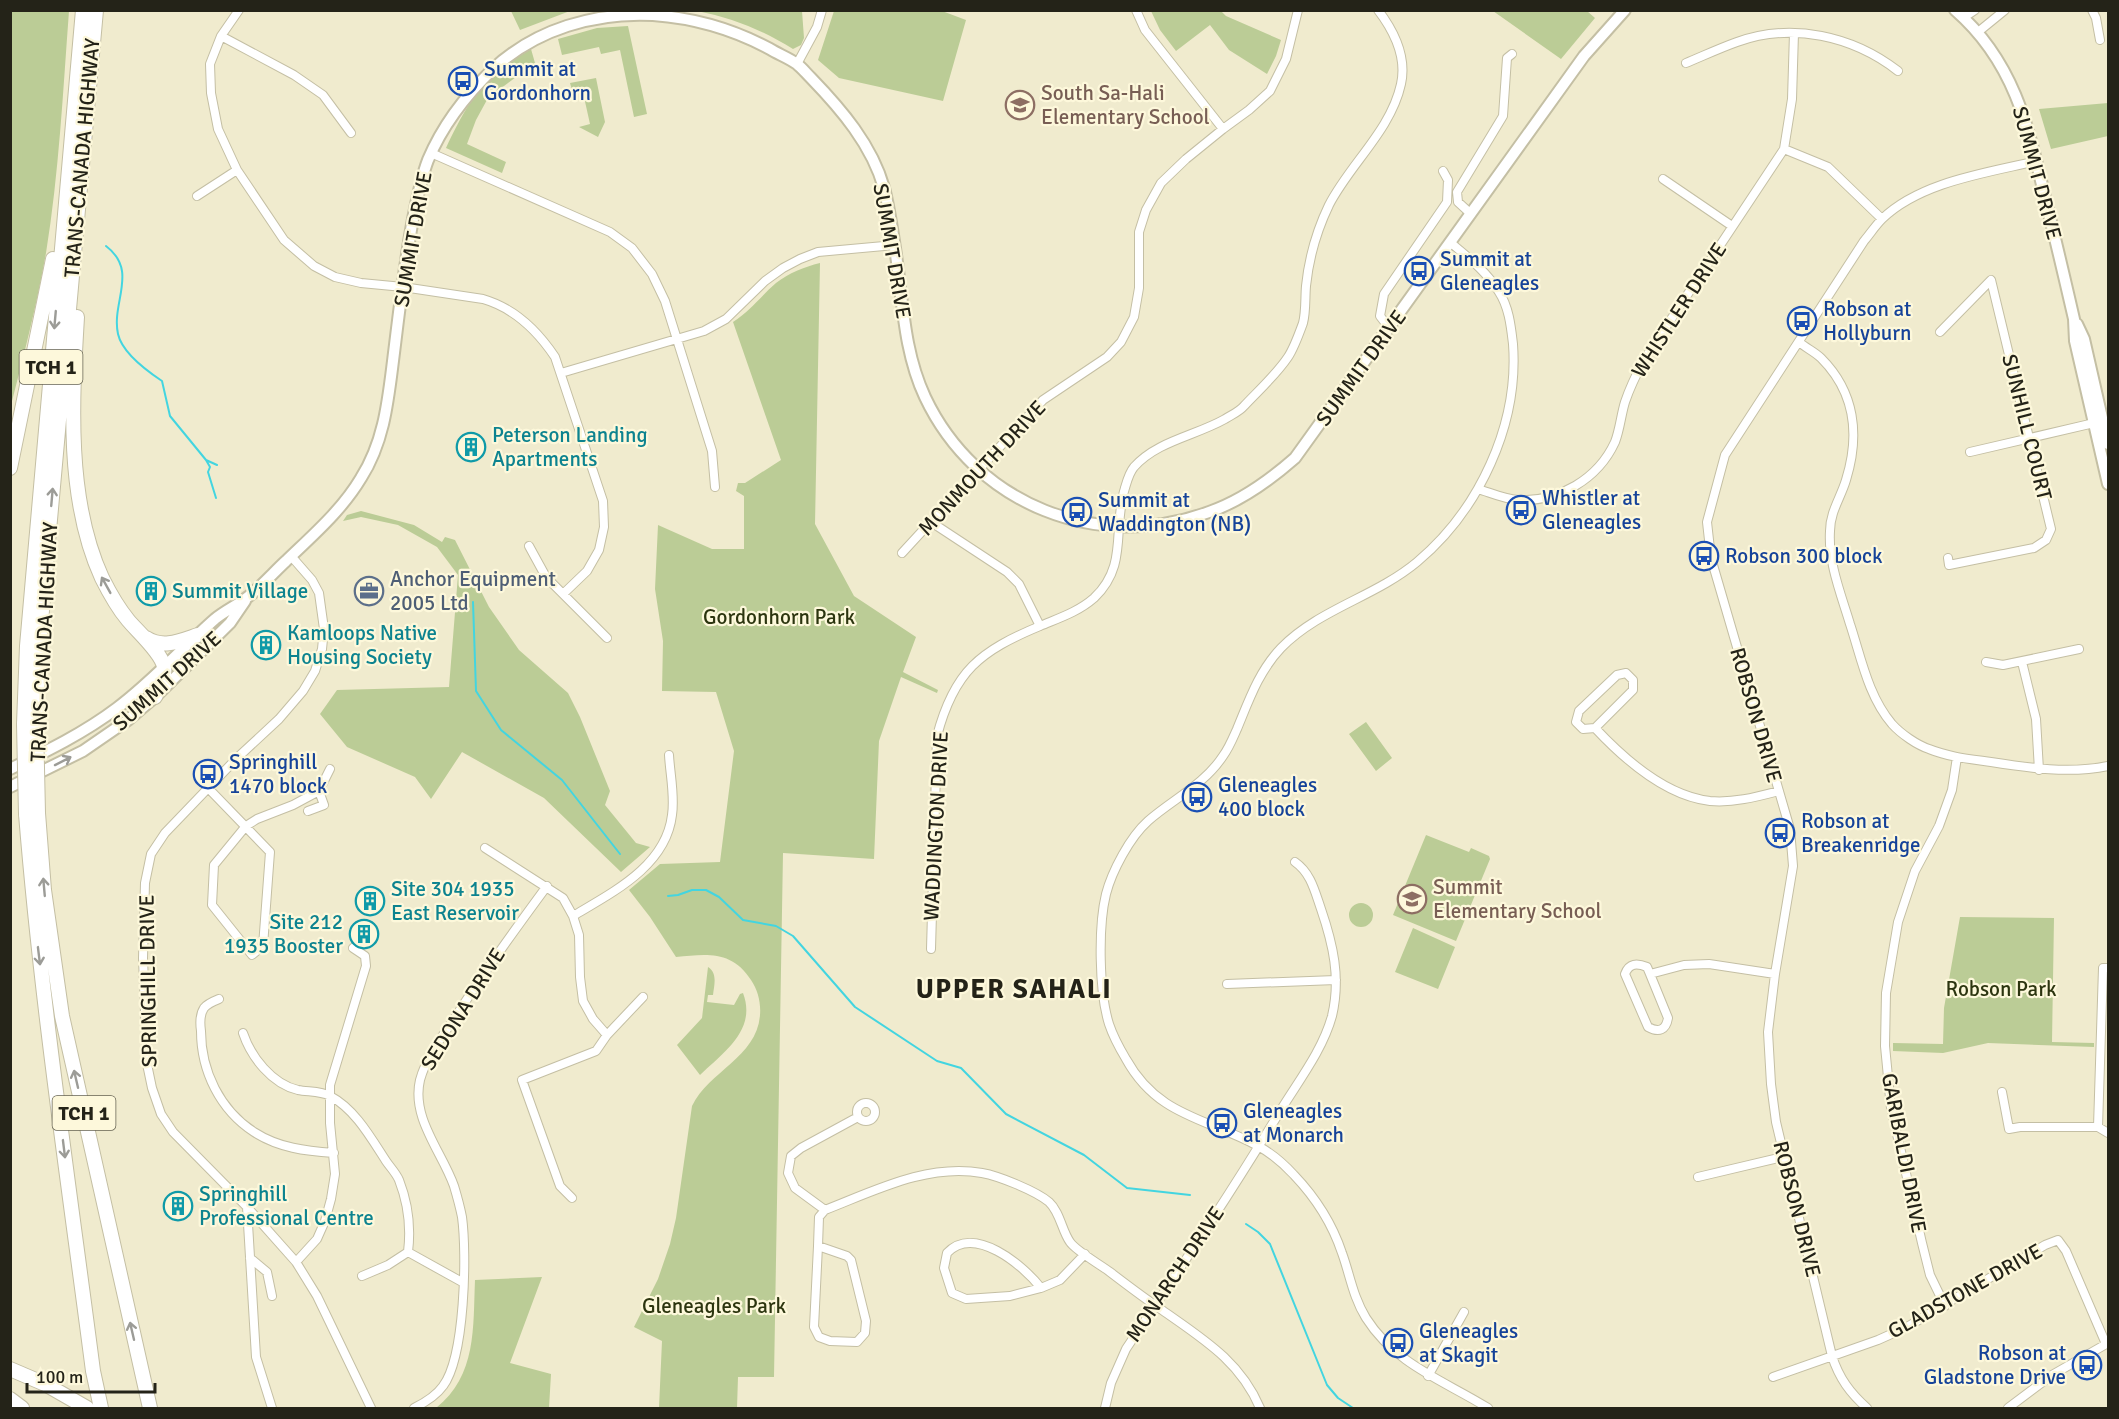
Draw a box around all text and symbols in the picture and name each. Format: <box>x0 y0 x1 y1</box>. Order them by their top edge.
street label: TRANS-CANADA HIGHWAY <box>59 37 105 279</box>
place label: Summit at Gordonhorn <box>484 56 591 106</box>
bus stop icon: Summit at Gordonhorn <box>447 65 479 97</box>
place label: South Sa-Hali Elementary School <box>1041 80 1210 130</box>
school or university icon: South Sa-Hali Elementary School <box>1004 89 1036 121</box>
street label: SUMMIT DRIVE <box>2007 103 2067 243</box>
street label: SUMMIT DRIVE <box>388 169 438 309</box>
street label: SUMMIT DRIVE <box>867 181 917 321</box>
street label: WHISTLER DRIVE <box>1626 238 1732 382</box>
place label: Summit at Gleneagles <box>1440 246 1539 296</box>
bus stop icon: Summit at Gleneagles <box>1403 255 1435 287</box>
place label: Robson at Hollyburn <box>1823 296 1912 346</box>
street label: SUMMIT DRIVE <box>1310 305 1412 431</box>
bus stop icon: Robson at Hollyburn <box>1786 305 1818 337</box>
one-way arrow <box>49 309 60 329</box>
road number: TCH 1 <box>20 350 82 384</box>
street label: SUNHILL COURT <box>1996 351 2058 503</box>
street label: MONMOUTH DRIVE <box>913 395 1051 541</box>
place label: Peterson Landing Apartments <box>492 422 648 472</box>
building icon: Peterson Landing Apartments <box>455 431 487 463</box>
place label: Whistler at Gleneagles <box>1542 485 1641 535</box>
place label: Summit at Waddington (NB) <box>1098 487 1251 537</box>
one-way arrow <box>47 488 58 508</box>
bus stop icon: Whistler at Gleneagles <box>1505 494 1537 526</box>
bus stop icon: Summit at Waddington (NB) <box>1061 496 1093 528</box>
street label: TRANS-CANADA HIGHWAY <box>25 521 63 763</box>
bus stop icon: Robson 300 block <box>1688 540 1720 572</box>
place label: Robson 300 block <box>1725 543 1883 569</box>
place label: Anchor Equipment 2005 Ltd <box>390 566 556 616</box>
building icon: Summit Village <box>135 575 167 607</box>
office icon: Anchor Equipment 2005 Ltd <box>353 575 385 607</box>
one-way arrow <box>100 577 111 595</box>
place label: Summit Village <box>172 578 308 604</box>
park label: Gordonhorn Park <box>703 604 855 630</box>
place label: Kamloops Native Housing Society <box>287 620 437 670</box>
street label: SUMMIT DRIVE <box>107 625 227 737</box>
building icon: Kamloops Native Housing Society <box>250 629 282 661</box>
street label: ROBSON DRIVE <box>1724 644 1788 786</box>
street label: WADDINGTON DRIVE <box>918 730 954 922</box>
place label: Springhill 1470 block <box>229 749 328 799</box>
one-way arrow <box>54 755 72 767</box>
bus stop icon: Springhill 1470 block <box>192 758 224 790</box>
place label: Gleneagles 400 block <box>1218 772 1317 822</box>
bus stop icon: Gleneagles 400 block <box>1181 781 1213 813</box>
place label: Robson at Breakenridge <box>1801 808 1920 858</box>
bus stop icon: Robson at Breakenridge <box>1764 817 1796 849</box>
place label: Summit Elementary School <box>1433 874 1602 924</box>
place label: Site 304 1935 East Reservoir <box>391 876 519 926</box>
one-way arrow <box>38 877 49 897</box>
school or university icon: Summit Elementary School <box>1396 883 1428 915</box>
building icon: Site 304 1935 East Reservoir <box>354 885 386 917</box>
street label: SPRINGHILL DRIVE <box>133 894 163 1068</box>
place label: Site 212 1935 Booster <box>224 909 343 959</box>
building icon: Site 212 1935 Booster <box>348 918 380 950</box>
street label: SEDONA DRIVE <box>415 943 511 1075</box>
one-way arrow <box>34 945 45 965</box>
district label: UPPER SAHALI <box>916 973 1112 1006</box>
park label: Robson Park <box>1946 976 2057 1002</box>
one-way arrow <box>70 1070 81 1089</box>
street label: GARIBALDI DRIVE <box>1876 1071 1932 1235</box>
road number: TCH 1 <box>52 1096 116 1130</box>
place label: Gleneagles at Monarch <box>1243 1098 1344 1148</box>
bus stop icon: Gleneagles at Monarch <box>1206 1107 1238 1139</box>
street label: ROBSON DRIVE <box>1768 1138 1826 1280</box>
one-way arrow <box>59 1139 70 1159</box>
place label: Springhill Professional Centre <box>199 1181 374 1231</box>
building icon: Springhill Professional Centre <box>162 1190 194 1222</box>
street label: MONARCH DRIVE <box>1120 1201 1230 1347</box>
street label: GLADSTONE DRIVE <box>1883 1238 2047 1344</box>
park label: Gleneagles Park <box>642 1293 787 1319</box>
place label: Gleneagles at Skagit <box>1419 1318 1518 1368</box>
one-way arrow <box>126 1322 138 1341</box>
bus stop icon: Gleneagles at Skagit <box>1382 1327 1414 1359</box>
place label: Robson at Gladstone Drive <box>1924 1340 2066 1390</box>
bus stop icon: Robson at Gladstone Drive <box>2071 1349 2103 1381</box>
scale bar <box>27 1356 154 1394</box>
text: 100 m <box>36 1366 83 1388</box>

